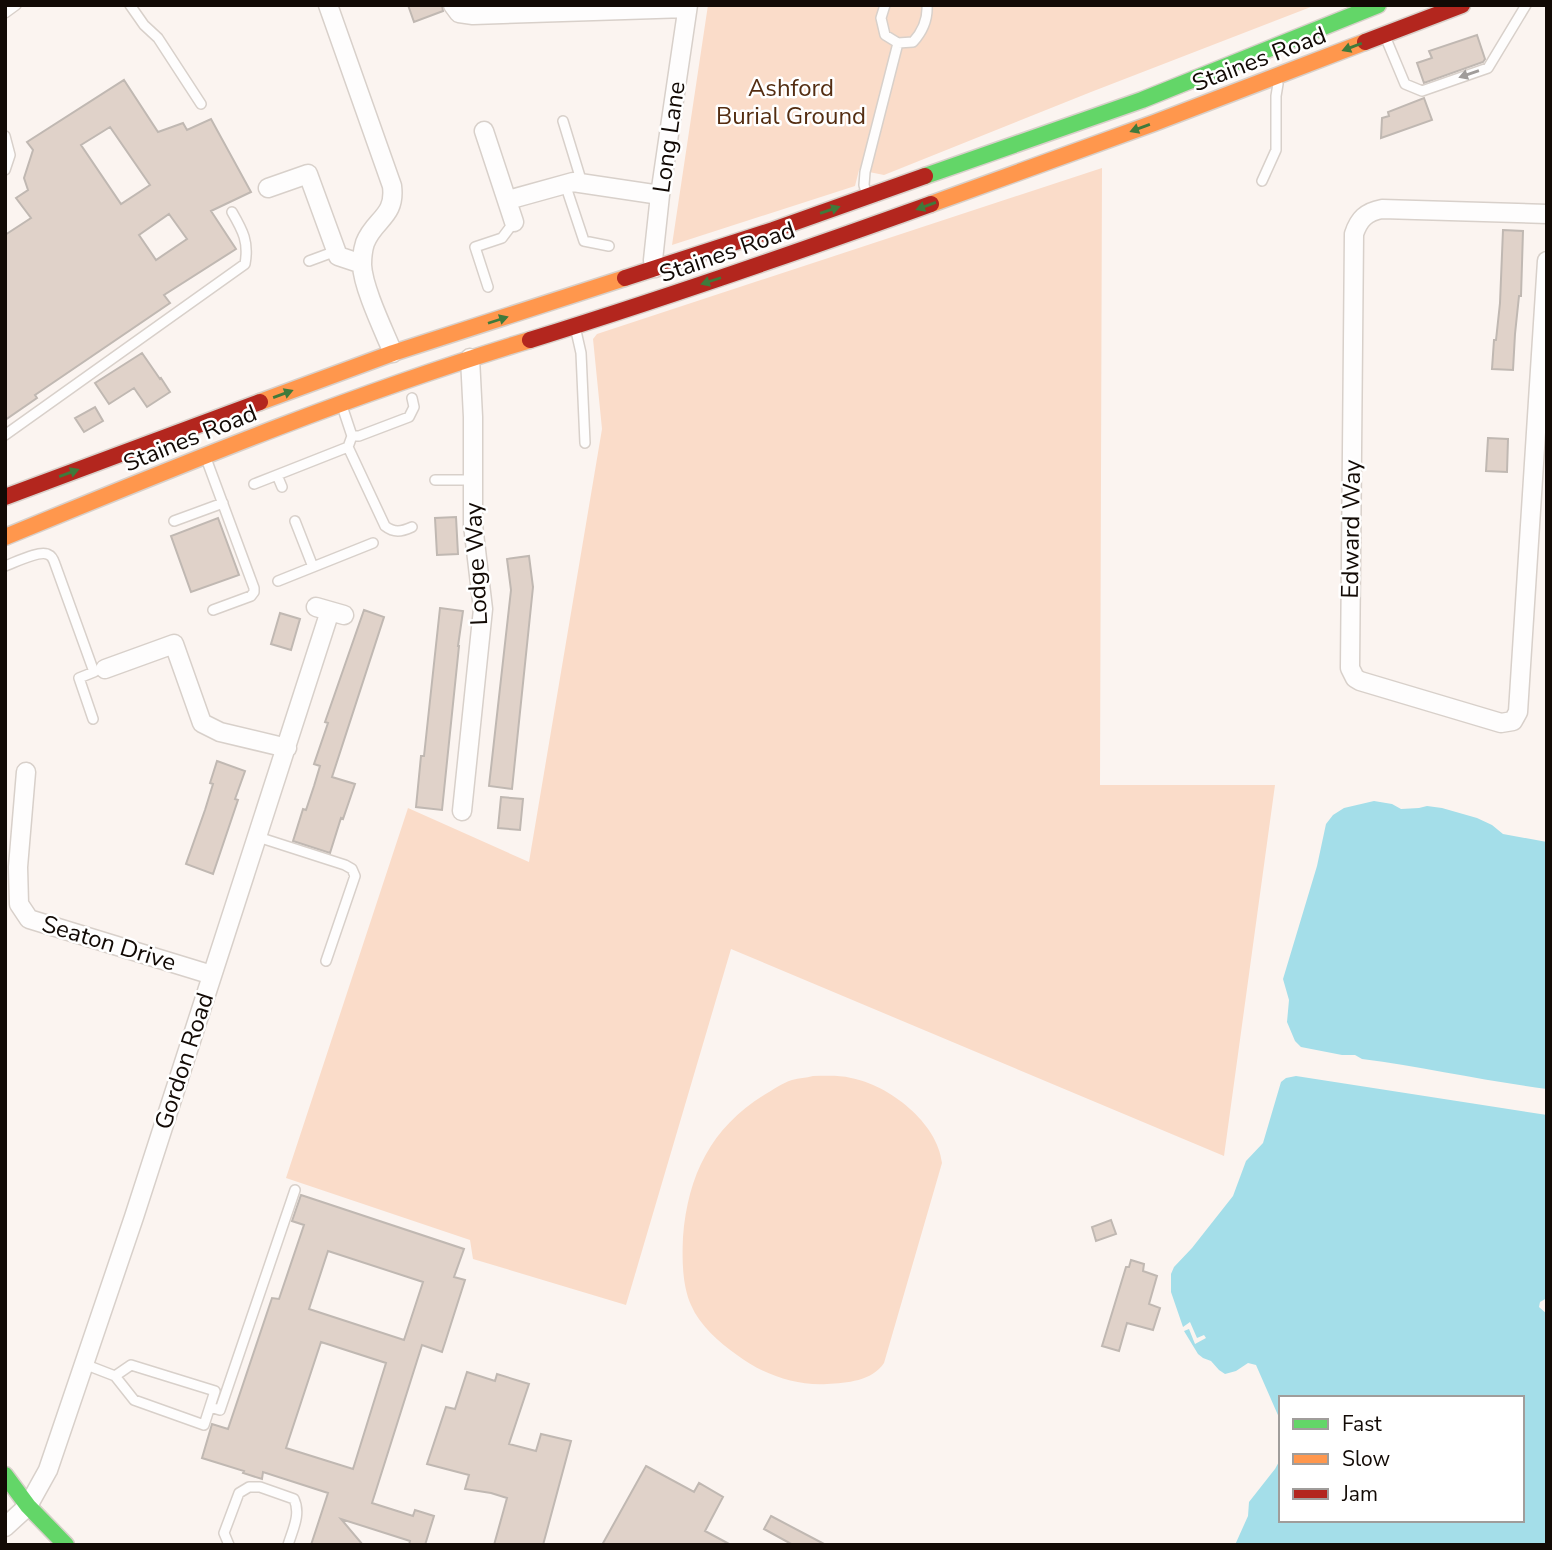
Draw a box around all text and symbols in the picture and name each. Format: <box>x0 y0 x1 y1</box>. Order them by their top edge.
street label: Staines Road <box>1187 19 1331 99</box>
one-way arrow <box>1342 42 1363 53</box>
one-way arrow <box>1459 69 1480 80</box>
park label: Ashford Burial Ground <box>716 72 866 132</box>
street label: Long Lane <box>645 79 693 195</box>
one-way arrow <box>1129 123 1150 134</box>
one-way arrow <box>916 201 937 212</box>
one-way arrow <box>820 204 841 215</box>
street label: Staines Road <box>655 214 799 290</box>
one-way arrow <box>701 276 722 287</box>
one-way arrow <box>487 314 508 325</box>
one-way arrow <box>272 389 293 400</box>
street label: Staines Road <box>118 397 262 479</box>
street label: Edward Way <box>1334 459 1368 599</box>
one-way arrow <box>59 467 80 478</box>
street label: Lodge Way <box>457 501 495 626</box>
street label: Seaton Drive <box>38 907 180 979</box>
street label: Gordon Road <box>147 988 221 1134</box>
legend <box>1279 1396 1524 1522</box>
text: Fast <box>1342 1410 1382 1438</box>
text: Slow <box>1342 1445 1391 1473</box>
text: Jam <box>1341 1480 1378 1508</box>

